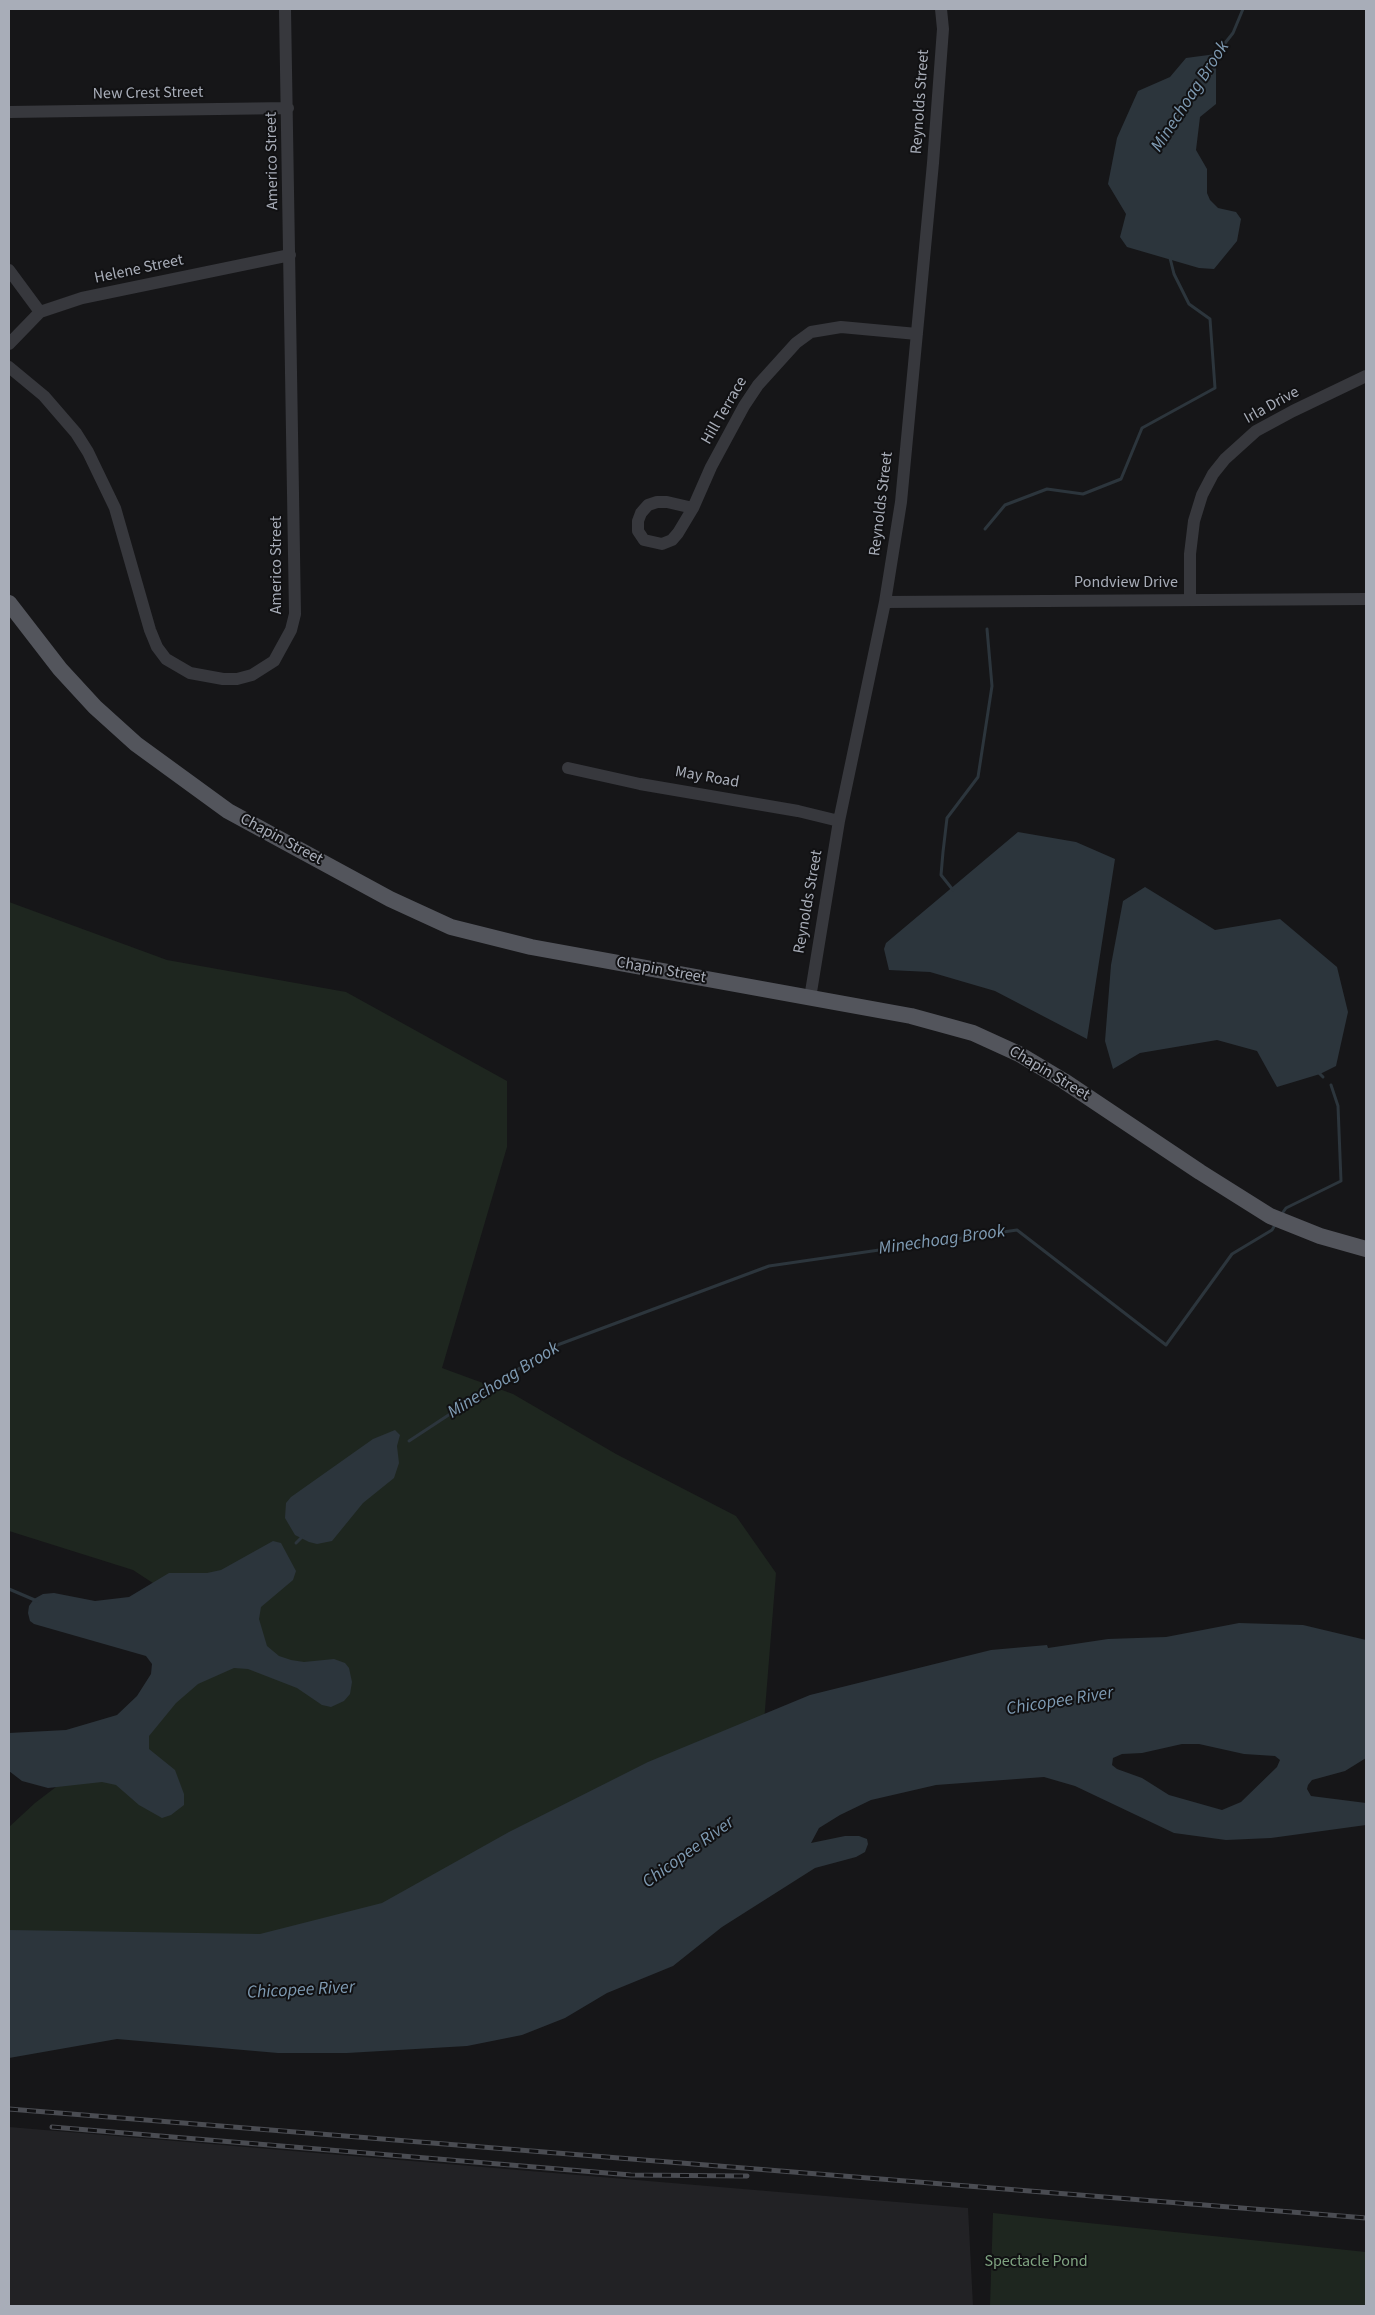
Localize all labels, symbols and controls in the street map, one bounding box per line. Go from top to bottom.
water label: Minechoag Brook [1147,38,1235,156]
street label: Reynolds Street [908,49,934,155]
street label: New Crest Street [93,83,203,105]
street label: Americo Street [263,112,283,210]
street label: Helene Street [93,251,185,289]
street label: Hill Terrace [698,374,752,448]
street label: Irla Drive [1241,383,1303,429]
street label: Reynolds Street [866,451,898,557]
street label: Americo Street [267,516,287,614]
street label: Pondview Drive [1074,573,1178,593]
street label: May Road [673,763,741,793]
street label: Chapin Street [236,810,326,870]
street label: Reynolds Street [790,849,828,955]
street label: Chapin Street [615,954,707,988]
street label: Chapin Street [1005,1042,1093,1106]
water label: Minechoag Brook [877,1221,1007,1261]
water label: Minechoag Brook [444,1338,564,1424]
water label: Chicopee River [1005,1683,1115,1721]
water label: Chicopee River [639,1813,739,1893]
water label: Chicopee River [247,1977,355,2005]
park label: Spectacle Pond [984,2252,1088,2272]

